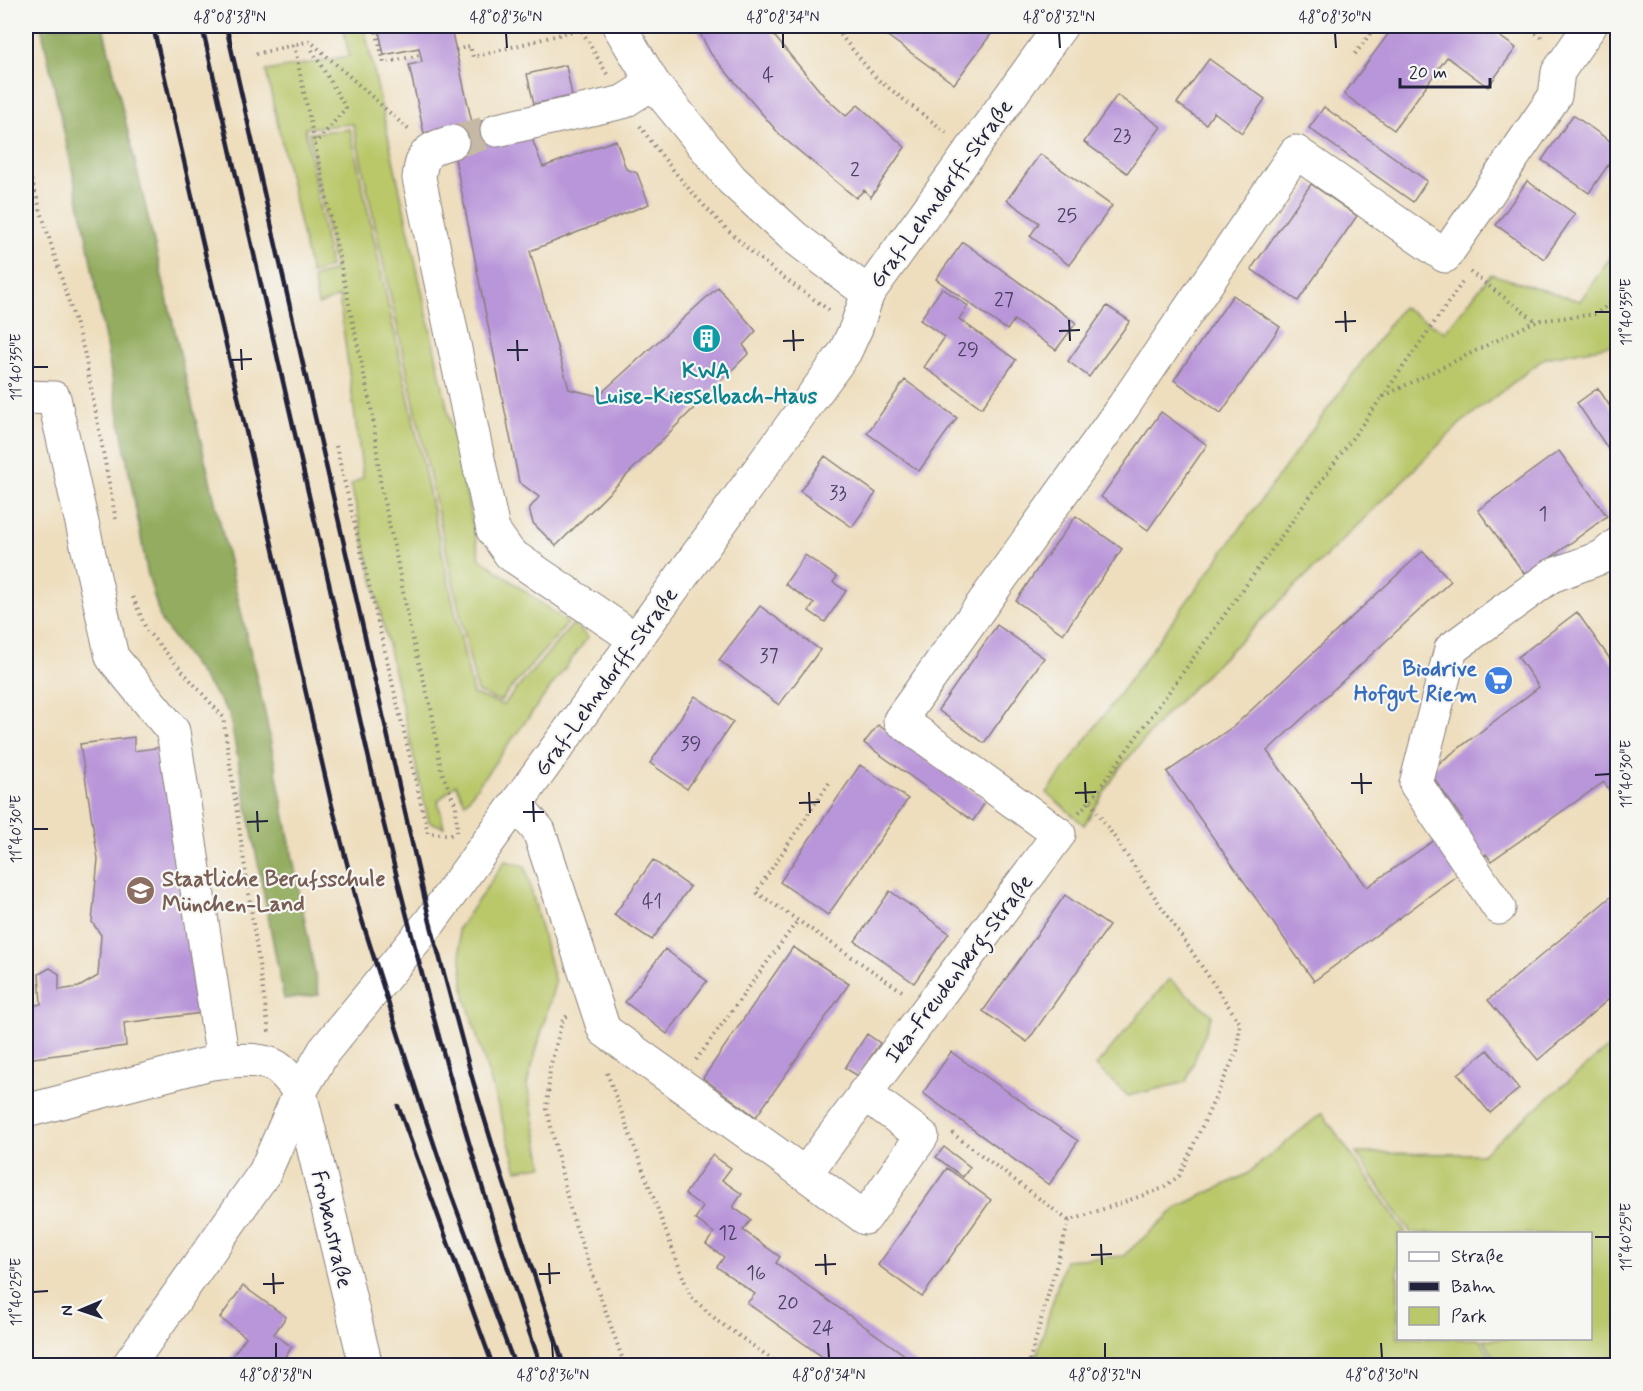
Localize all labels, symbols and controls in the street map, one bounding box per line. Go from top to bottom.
text: 48°08'38"N [194,8,266,28]
text: 48°08'36"N [470,8,542,28]
text: 48°08'34"N [746,8,820,28]
text: 48°08'32"N [1023,8,1095,28]
text: 48°08'30"N [1299,8,1371,28]
scale bar [1400,51,1490,89]
text: 20 m [1409,61,1447,85]
house number: 4 [762,63,774,90]
street label: Graf-Lehndorff-Straße [864,94,1020,294]
house number: 23 [1113,123,1131,150]
house number: 2 [850,157,860,184]
house number: 25 [1057,203,1077,230]
text: 11°40'35"E [1617,278,1637,346]
house number: 27 [994,287,1014,314]
building icon: KWA Luise-Kiesselbach-Haus [690,322,722,354]
text: 11°40'35"E [7,333,27,401]
house number: 29 [957,337,979,364]
place label: KWA Luise-Kiesselbach-Haus [595,358,817,411]
house number: 33 [829,480,847,507]
house number: 1 [1539,501,1547,528]
street label: Graf-Lehndorff-Straße [529,582,685,782]
house number: 37 [759,643,779,670]
place label: Biodrive Hofgut Riem [1354,656,1477,712]
supermarket icon: Biodrive Hofgut Riem [1482,665,1514,697]
house number: 39 [681,731,701,758]
text: 11°40'30"E [1617,740,1637,808]
text: 11°40'30"E [7,795,27,863]
place label: Staatliche Berufsschule München-Land [162,866,385,919]
street label: Ika-Freudenberg-Straße [879,869,1042,1071]
school or university icon: Staatliche Berufsschule München-Land [125,875,157,907]
house number: 41 [642,889,662,916]
street label: Frobenstraße [304,1168,358,1291]
text: 11°40'25"E [1617,1203,1637,1271]
house number: 12 [718,1220,738,1247]
legend [1397,1232,1592,1340]
text: Straße [1451,1245,1504,1269]
text: 11°40'25"E [7,1258,27,1326]
house number: 16 [746,1260,766,1287]
text: Bahn [1451,1275,1495,1299]
north arrow [51,1280,111,1340]
house number: 20 [777,1290,799,1317]
text: N [57,1305,78,1316]
text: Park [1451,1305,1487,1329]
house number: 24 [812,1315,834,1342]
text: 48°08'38"N [240,1366,312,1386]
text: 48°08'36"N [517,1366,589,1386]
text: 48°08'34"N [792,1366,866,1386]
text: 48°08'32"N [1069,1366,1141,1386]
text: 48°08'30"N [1346,1366,1418,1386]

